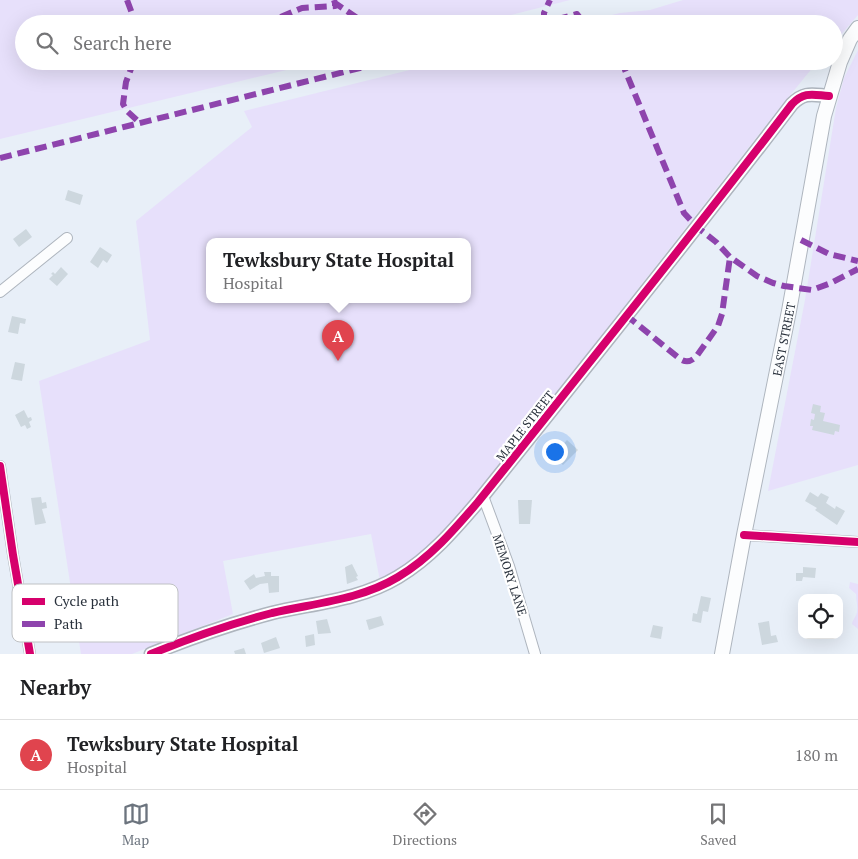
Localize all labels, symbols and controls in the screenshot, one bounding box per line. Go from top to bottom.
search box [15,15,843,70]
icon: search [33,29,61,57]
text: Search here [73,30,172,55]
popup [206,238,471,303]
text: Tewksbury State Hospital [223,247,454,272]
text: Hospital [223,272,283,294]
street label: EAST STREET [769,300,798,377]
pin: A [322,320,354,361]
street label: MAPLE STREET [493,387,557,464]
your location [542,439,568,465]
street label: MEMORY LANE [490,532,530,618]
legend [12,584,178,642]
text: Cycle path [54,591,119,610]
map controls [798,594,843,639]
button: locate [798,594,843,639]
text: Path [54,614,83,633]
text: Nearby [20,673,91,701]
text: Tewksbury State Hospital [67,731,298,756]
text: A [30,744,42,766]
text: 180 m [795,744,838,766]
text: Hospital [67,756,127,778]
tab: Map [122,800,150,849]
tab: Directions [393,800,457,849]
tab: Saved [700,800,736,849]

